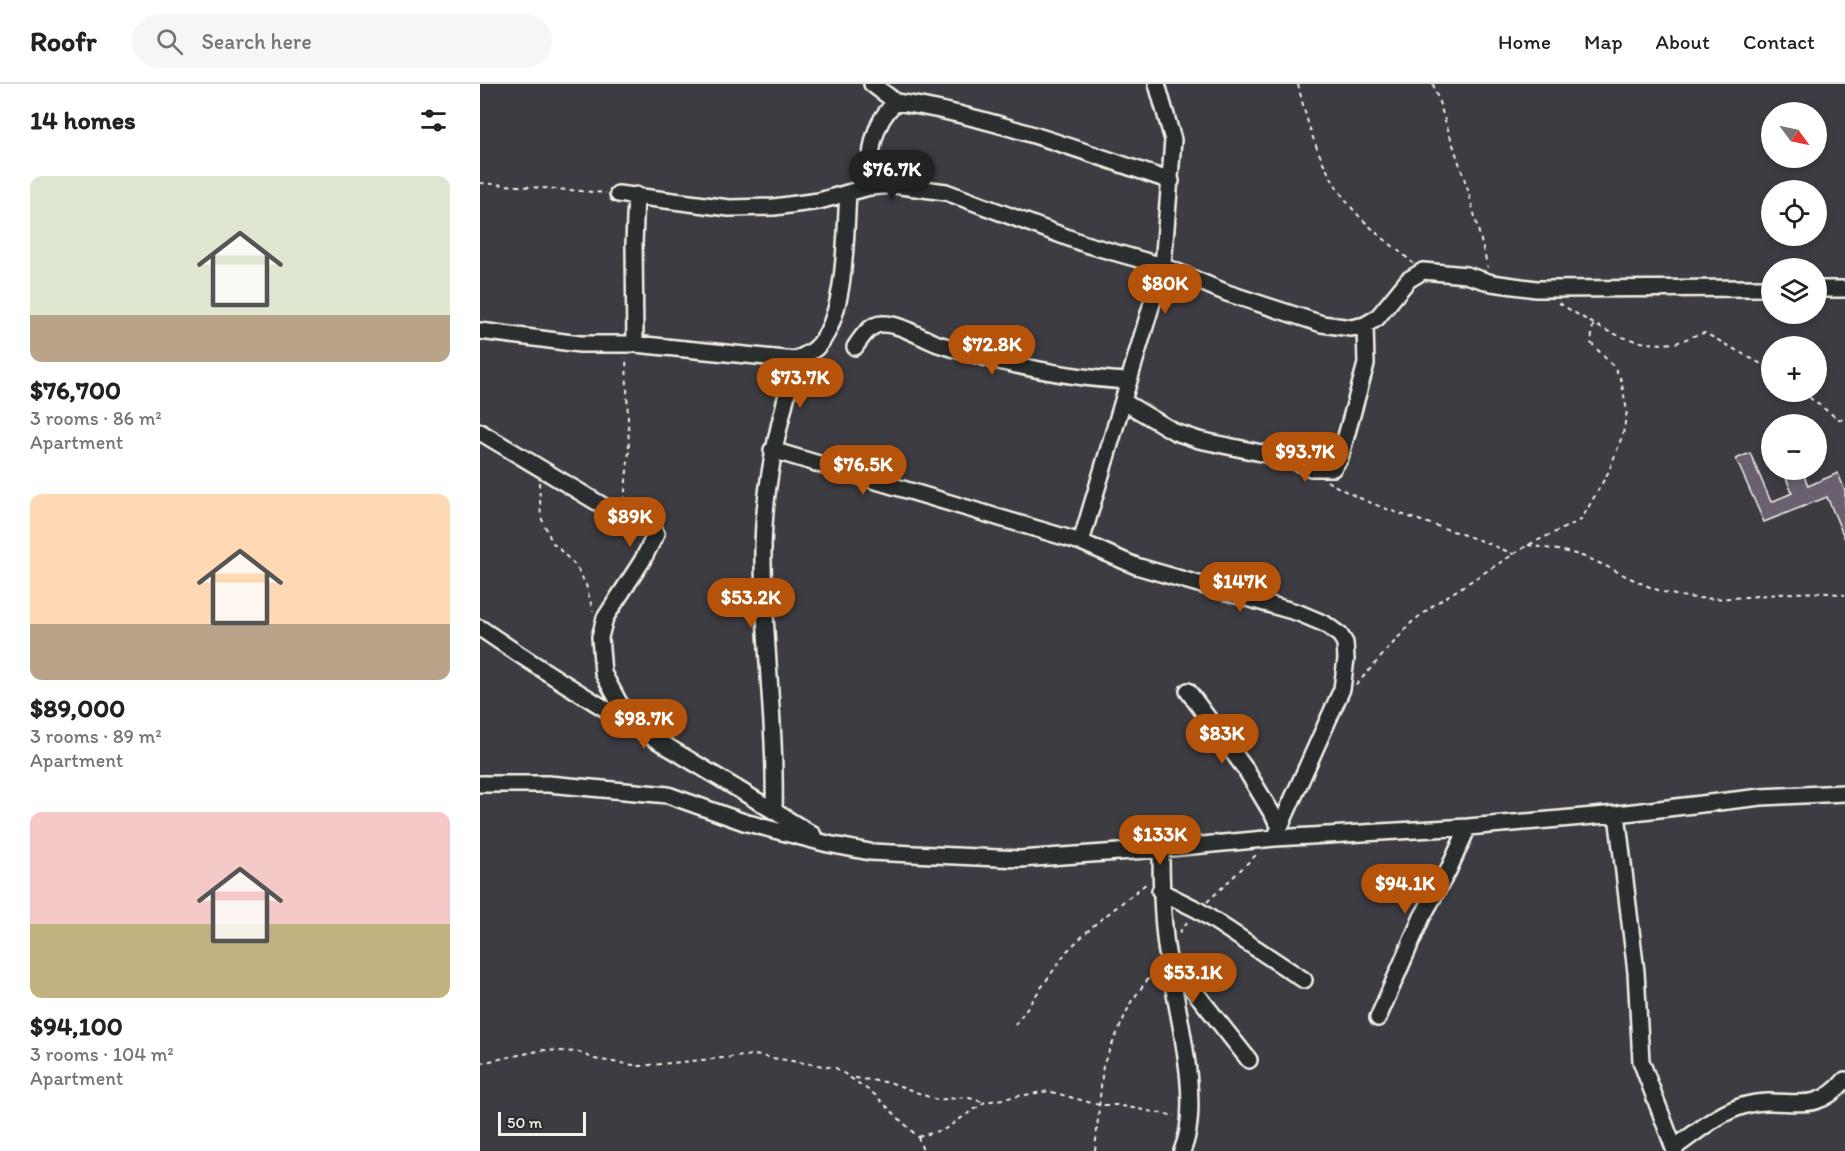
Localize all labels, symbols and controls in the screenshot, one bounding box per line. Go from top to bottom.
search box [132,14,552,68]
text: Roofr [30,24,96,58]
icon: search [153,25,186,58]
text: Search here [201,28,312,55]
text: Home [1498,29,1551,54]
text: Map [1584,29,1623,54]
text: About [1656,29,1710,54]
text: Contact [1743,29,1815,54]
north arrow [1761,102,1827,168]
map controls [1761,102,1827,480]
text: 14 homes [30,104,136,136]
icon: filters [417,104,450,137]
pin: $76.7K [843,150,941,201]
text: $76.7K [863,157,921,181]
button: locate [1761,180,1827,246]
icon: home [186,215,294,323]
button: layers [1761,258,1827,324]
pin: $80K [1129,264,1201,315]
text: $80K [1142,271,1188,295]
pin: $72.8K [943,325,1041,376]
text: $72.8K [962,332,1022,356]
button: + [1761,336,1827,402]
pin: $73.7K [751,358,849,409]
text: $73.7K [771,365,829,389]
text: $76,700 [30,374,121,406]
text: 3 rooms · 86 m² [30,406,162,430]
button: − [1761,414,1827,480]
text: Apartment [30,430,123,454]
pin: $93.7K [1256,432,1354,483]
text: $93.7K [1275,439,1335,463]
pin: $76.5K [814,445,912,496]
text: $76.5K [834,452,892,476]
pin: $89K [594,497,666,548]
text: $89K [608,504,652,528]
icon: home [186,533,294,641]
pin: $147K [1198,562,1282,613]
text: $147K [1213,569,1267,593]
pin: $53.2K [702,578,800,629]
text: $53.2K [721,585,781,609]
text: $89,000 [30,692,125,724]
pin: $98.7K [595,699,693,750]
text: $98.7K [614,706,674,730]
pin: $83K [1186,714,1258,765]
text: $83K [1200,721,1244,745]
text: 3 rooms · 89 m² [30,724,162,748]
text: Apartment [30,748,123,772]
pin: $133K [1118,815,1202,866]
text: $133K [1133,822,1187,846]
icon: home [186,851,294,959]
pin: $94.1K [1356,864,1454,915]
text: $94.1K [1375,871,1435,895]
pin: $53.1K [1144,953,1242,1004]
text: $53.1K [1164,960,1222,984]
text: $94,100 [30,1010,123,1042]
text: 3 rooms · 104 m² [30,1042,174,1066]
text: Apartment [30,1066,123,1090]
scale bar [498,1109,586,1136]
text: 50 m [507,1113,542,1132]

